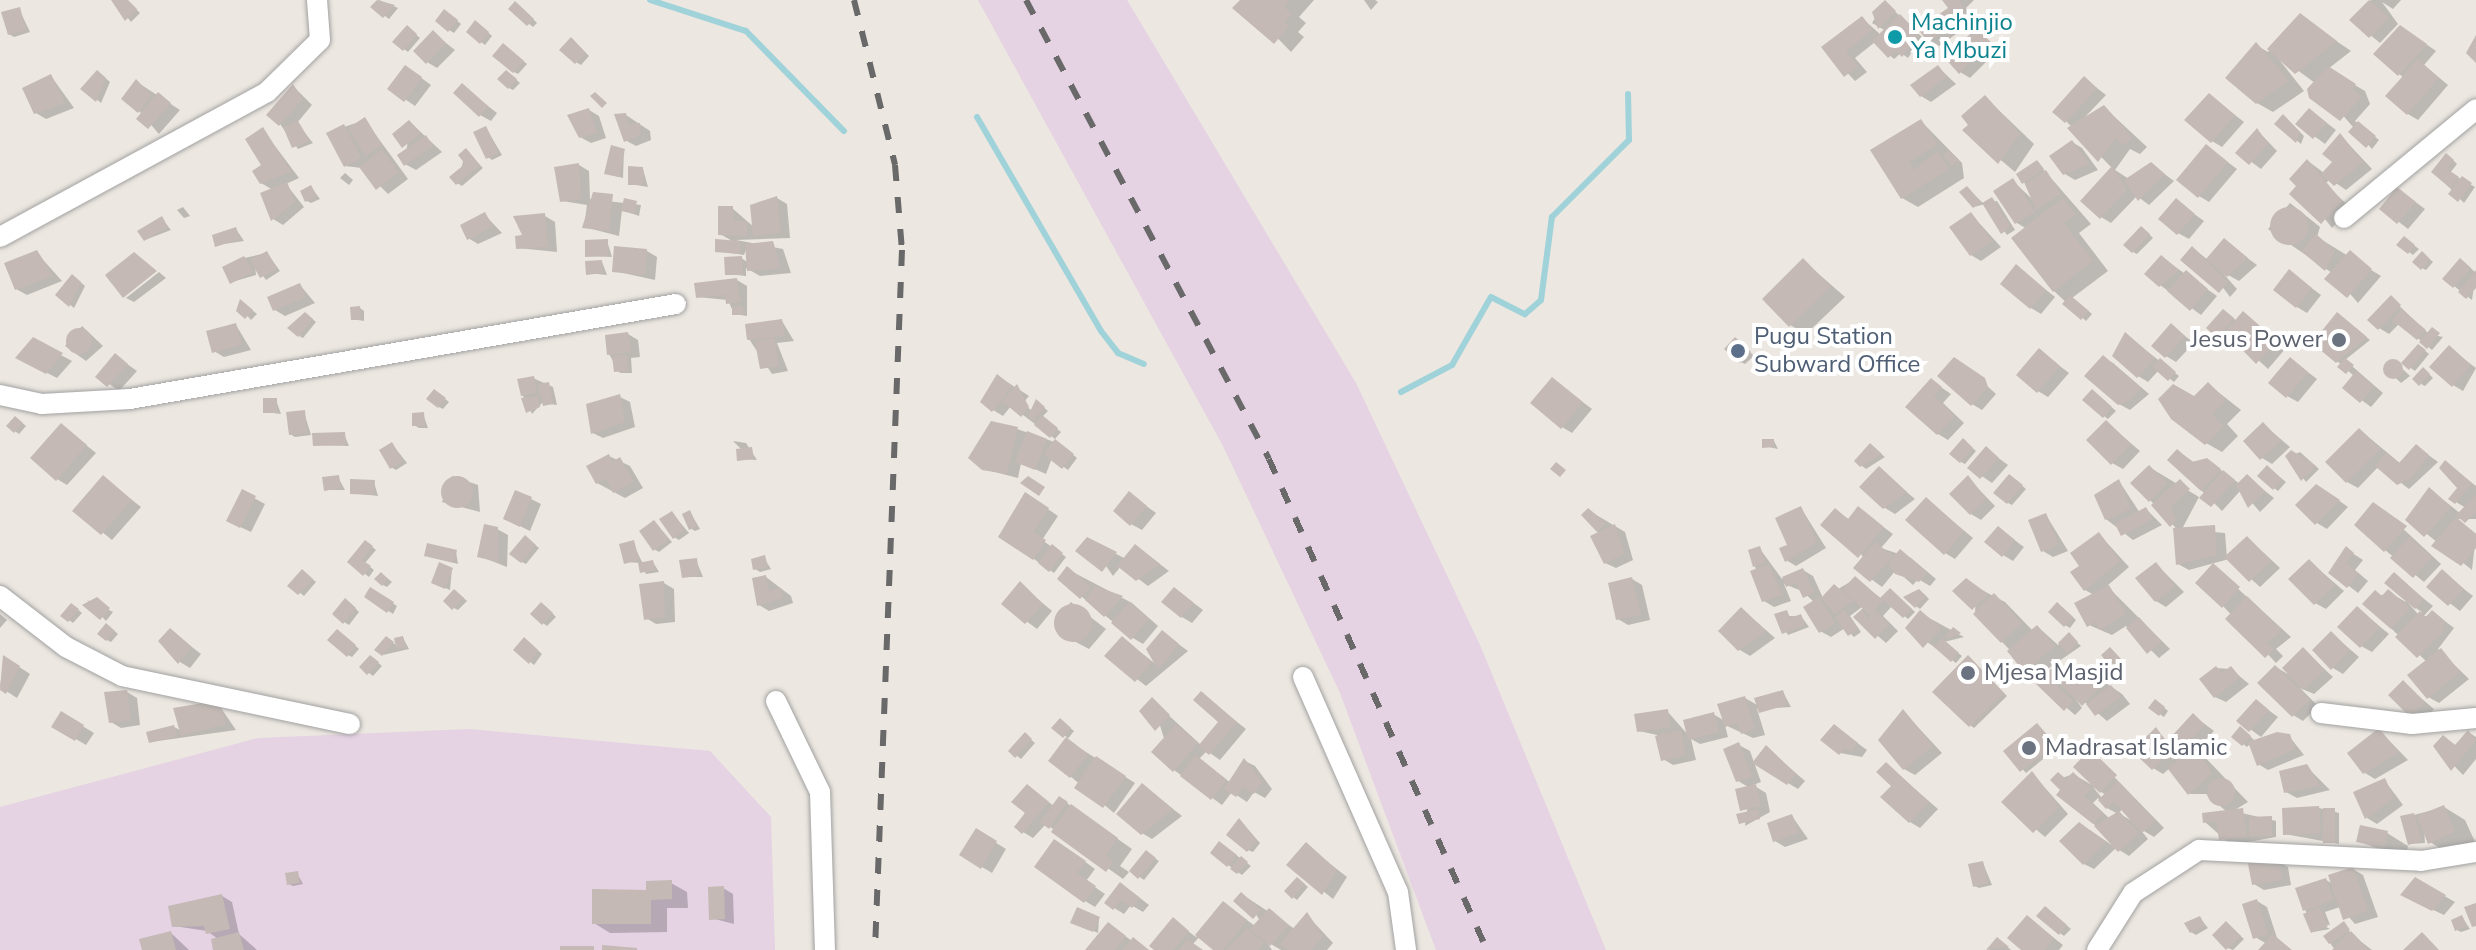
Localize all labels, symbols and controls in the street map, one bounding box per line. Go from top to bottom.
place label: Machinjio Ya Mbuzi [1911,9,2013,65]
marker: Machinjio Ya Mbuzi [1886,28,1904,46]
place label: Pugu Station Subward Office [1754,323,1920,379]
place label: Jesus Power [2191,326,2323,354]
marker: Jesus Power [2330,331,2348,349]
marker: Pugu Station Subward Office [1729,342,1747,360]
place label: Mjesa Masjid [1984,659,2123,687]
marker: Mjesa Masjid [1959,664,1977,682]
place label: Madrasat Islamic [2045,734,2227,762]
marker: Madrasat Islamic [2020,739,2038,757]

